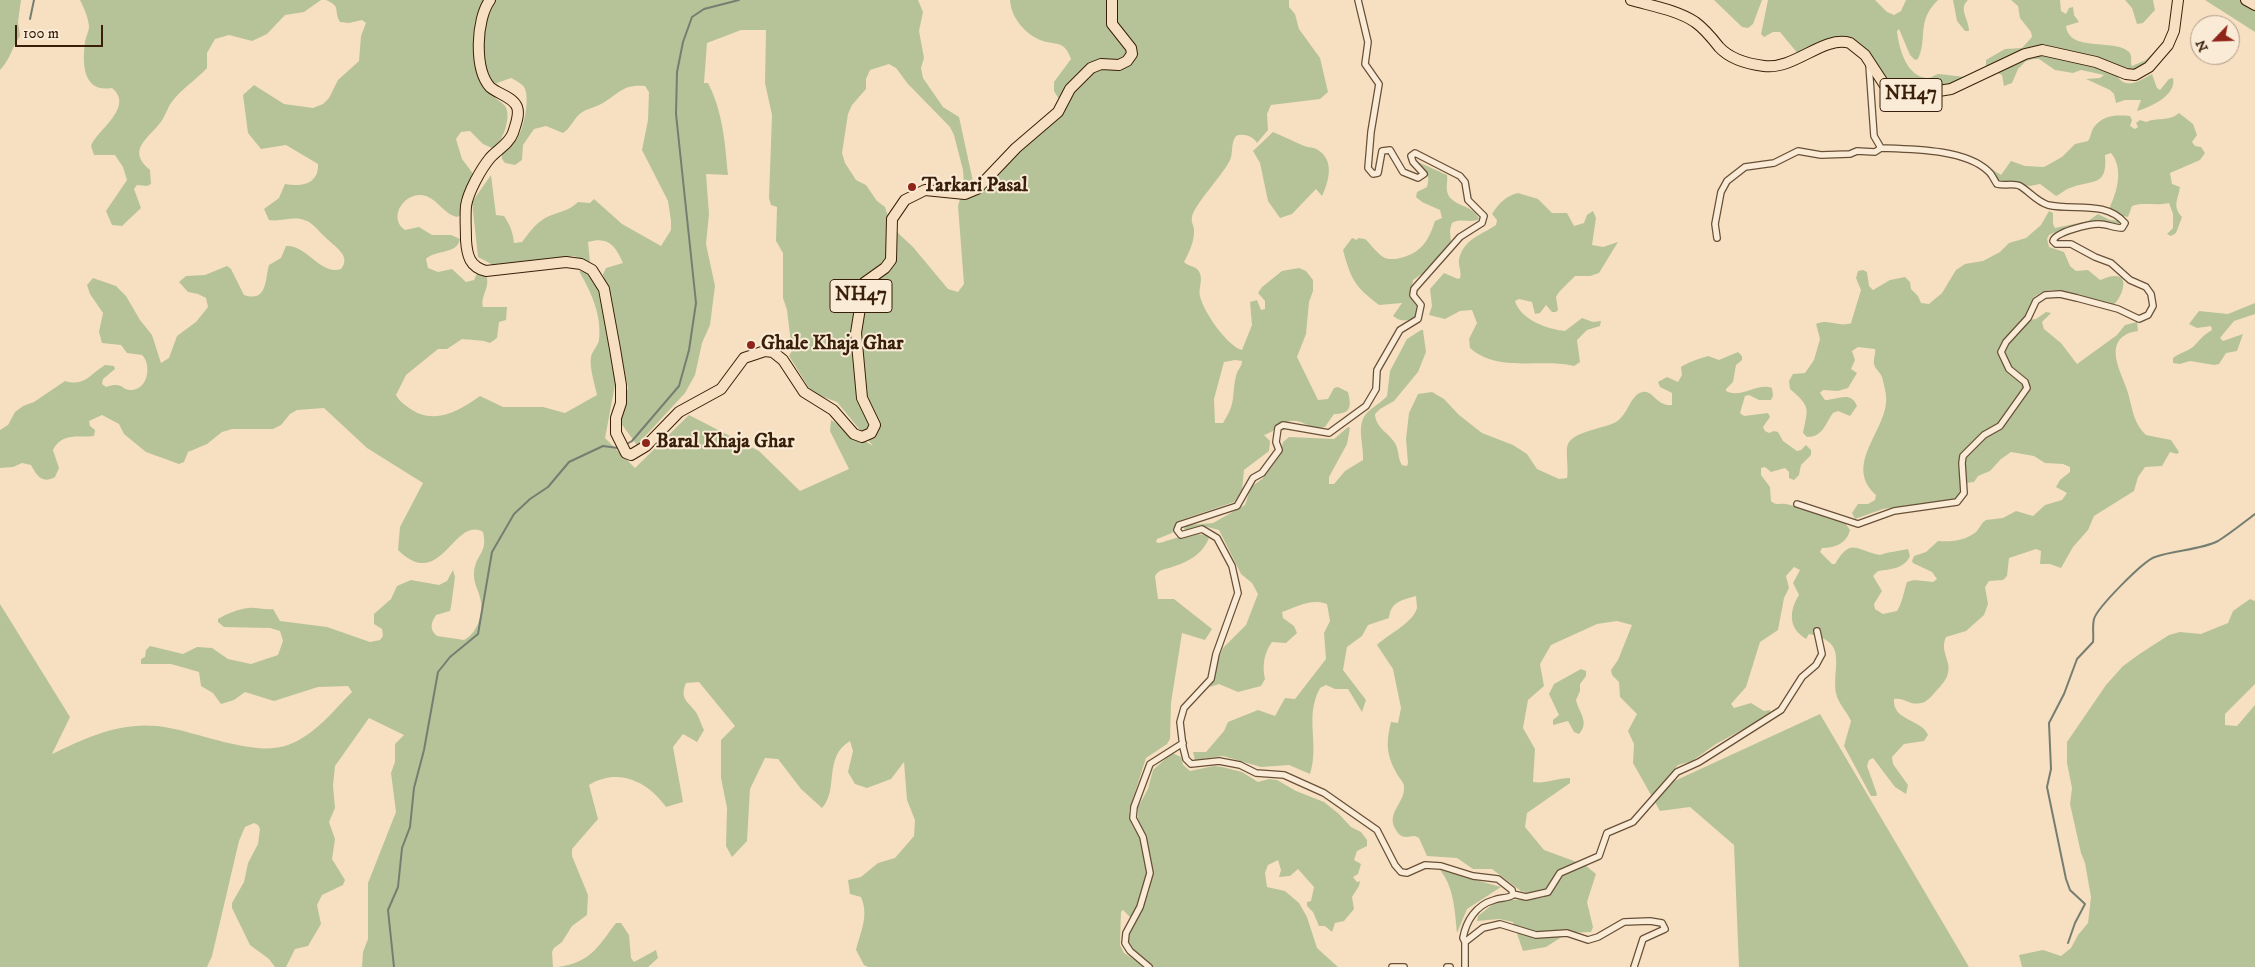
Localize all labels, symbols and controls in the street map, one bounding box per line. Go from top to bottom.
scale bar [18,15,105,47]
north arrow [2190,15,2240,65]
text: 100 m [23,24,59,43]
text: N [2192,37,2213,55]
road number: NH47 [1880,78,1942,112]
place label: Tarkari Pasal [922,175,1028,199]
marker: Tarkari Pasal [906,181,918,193]
road number: NH47 [830,280,892,312]
place label: Ghale Khaja Ghar [761,333,904,357]
marker: Ghale Khaja Ghar [745,339,757,351]
place label: Baral Khaja Ghar [656,431,794,455]
marker: Baral Khaja Ghar [640,437,652,449]

